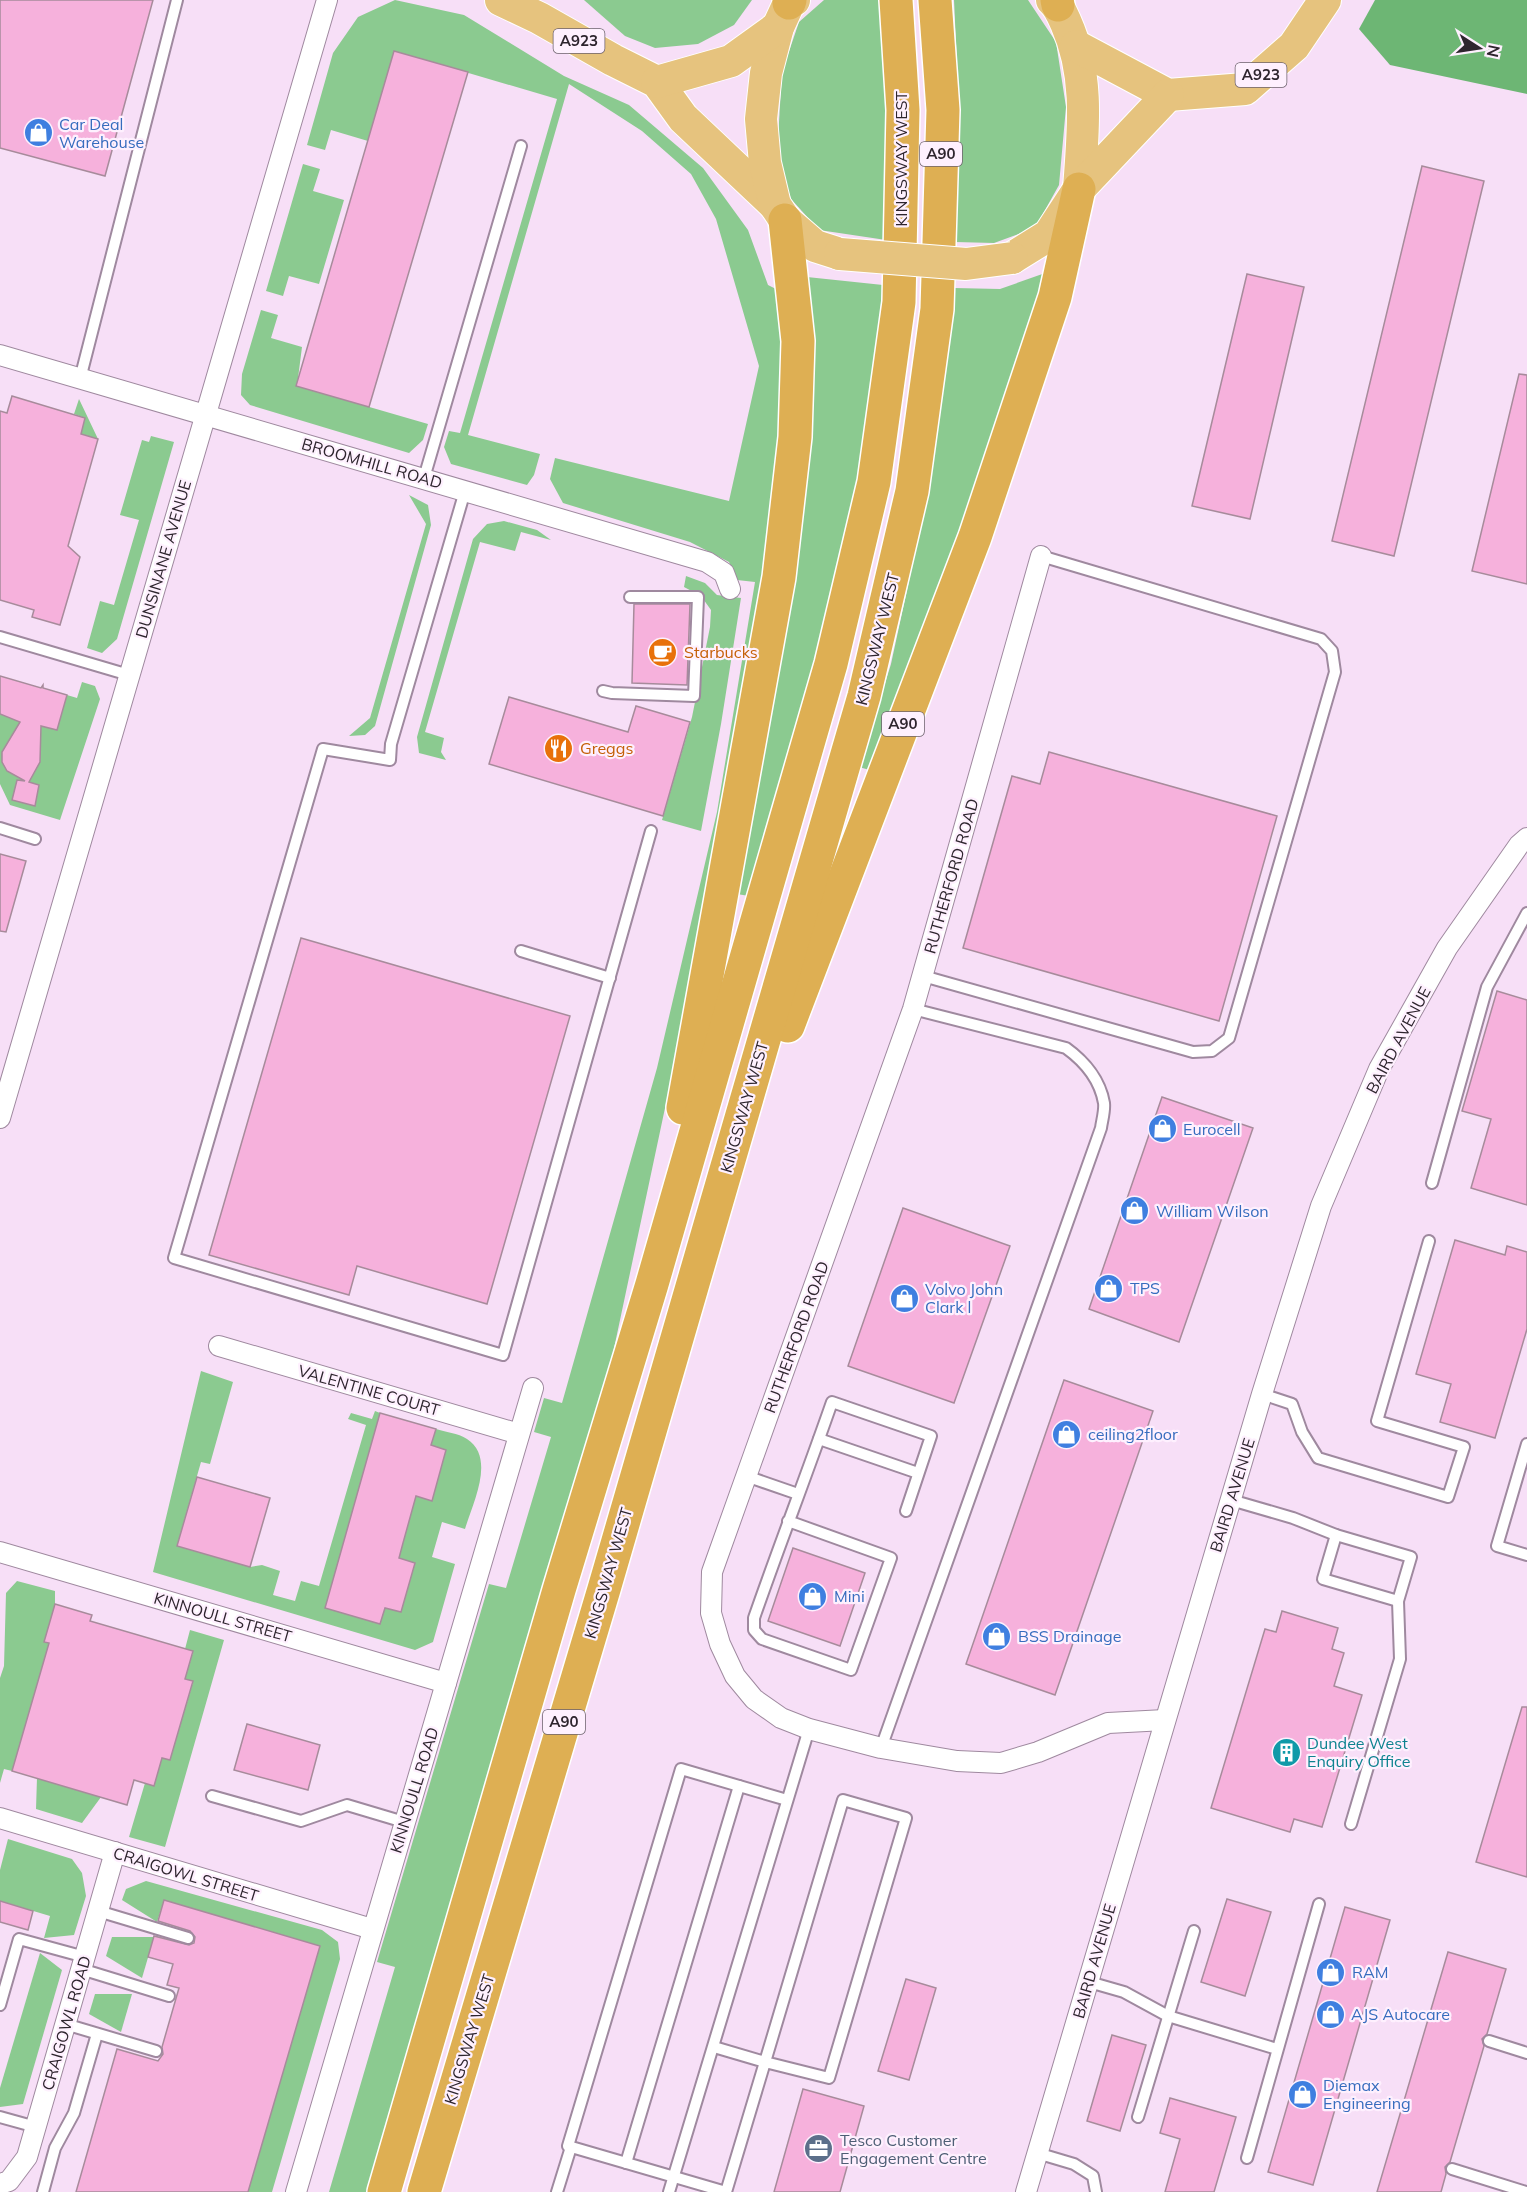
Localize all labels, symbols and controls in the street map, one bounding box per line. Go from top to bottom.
north arrow [1449,18,1509,78]
road number: A923 [554,29,604,53]
text: N [1483,43,1505,59]
road number: A923 [1236,63,1286,87]
street label: KINGSWAY WEST [891,91,911,227]
place label: Car Deal Warehouse [59,114,144,152]
shop icon: Car Deal Warehouse [22,117,54,149]
road number: A90 [920,142,962,166]
street label: BROOMHILL ROAD [299,433,445,493]
street label: DUNSINANE AVENUE [131,478,195,640]
street label: KINGSWAY WEST [851,570,903,707]
cafe icon: Starbucks [647,636,679,668]
place label: Starbucks [684,642,758,662]
road number: A90 [882,712,924,736]
restaurant icon: Greggs [543,732,575,764]
place label: Greggs [580,738,633,758]
street label: RUTHERFORD ROAD [919,796,983,956]
street label: BAIRD AVENUE [1361,983,1435,1097]
street label: KINGSWAY WEST [716,1039,772,1175]
shop icon: Eurocell [1146,1113,1178,1145]
place label: Eurocell [1183,1119,1241,1139]
shop icon: William Wilson [1119,1195,1151,1227]
place label: William Wilson [1156,1201,1269,1221]
street label: RUTHERFORD ROAD [759,1258,833,1416]
shop icon: TPS [1093,1272,1125,1304]
place label: TPS [1130,1278,1160,1298]
place label: Volvo John Clark l [925,1279,1003,1317]
shop icon: Volvo John Clark l [888,1282,920,1314]
street label: VALENTINE COURT [296,1360,443,1420]
shop icon: ceiling2floor [1051,1418,1083,1450]
place label: ceiling2floor [1088,1424,1178,1444]
street label: BAIRD AVENUE [1205,1435,1259,1555]
street label: KINGSWAY WEST [580,1505,636,1641]
shop icon: Mini [797,1580,829,1612]
place label: Mini [834,1586,865,1606]
street label: KINNOULL STREET [152,1588,295,1646]
shop icon: BSS Drainage [981,1620,1013,1652]
place label: BSS Drainage [1018,1626,1121,1646]
road number: A90 [543,1710,585,1734]
street label: KINNOULL ROAD [385,1725,443,1855]
place label: Dundee West Enquiry Office [1307,1733,1411,1771]
building icon: Dundee West Enquiry Office [1270,1736,1302,1768]
street label: CRAIGOWL STREET [111,1842,261,1906]
street label: BAIRD AVENUE [1068,1901,1120,2021]
street label: CRAIGOWL ROAD [37,1953,95,2093]
shop icon: RAM [1315,1956,1347,1988]
place label: RAM [1352,1962,1388,1982]
street label: KINGSWAY WEST [440,1971,498,2107]
shop icon: AJS Autocare [1314,1998,1346,2030]
place label: AJS Autocare [1351,2004,1450,2024]
place label: Diemax Engineering [1323,2075,1411,2113]
shop icon: Diemax Engineering [1286,2078,1318,2110]
place label: Tesco Customer Engagement Centre [840,2130,987,2168]
office icon: Tesco Customer Engagement Centre [803,2133,835,2165]

